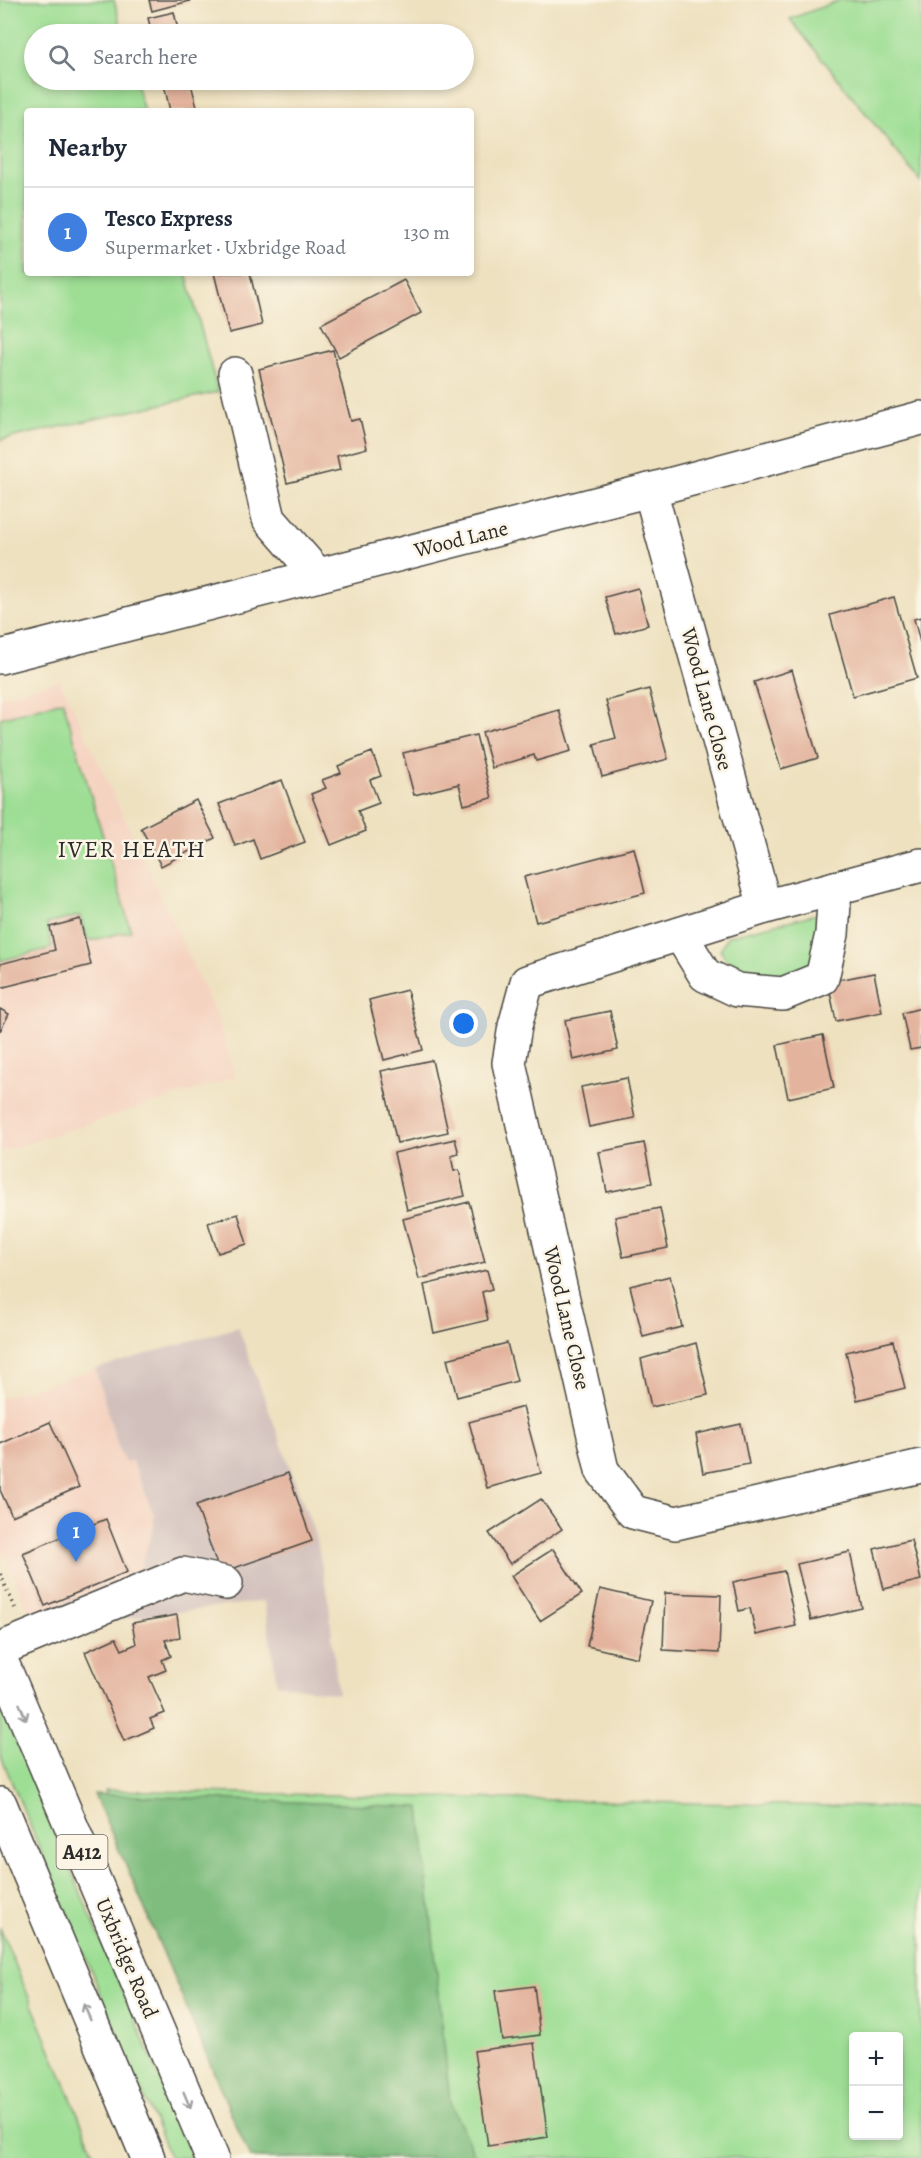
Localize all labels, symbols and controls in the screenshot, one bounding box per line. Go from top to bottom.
search box [24,24,474,90]
icon: search [45,41,78,74]
text: Search here [93,42,198,72]
text: Nearby [48,130,127,165]
text: Tesco Express [105,204,233,234]
text: 1 [64,219,71,246]
text: 130 m [404,219,450,246]
text: Supermarket · Uxbridge Road [105,234,346,261]
street label: Wood Lane [410,514,511,564]
street label: Wood Lane Close [674,624,739,773]
district label: IVER HEATH [58,833,206,865]
your location [449,1009,478,1038]
street label: Wood Lane Close [537,1243,597,1392]
pin: 1 [56,1512,96,1562]
one-way arrow [18,1702,29,1721]
road number: A412 [56,1835,107,1869]
street label: Uxbridge Road [89,1894,165,2023]
one-way arrow [81,2003,92,2021]
map controls [849,2032,903,2140]
button: + [849,2032,903,2086]
button: − [849,2086,903,2140]
one-way arrow [182,2090,193,2109]

